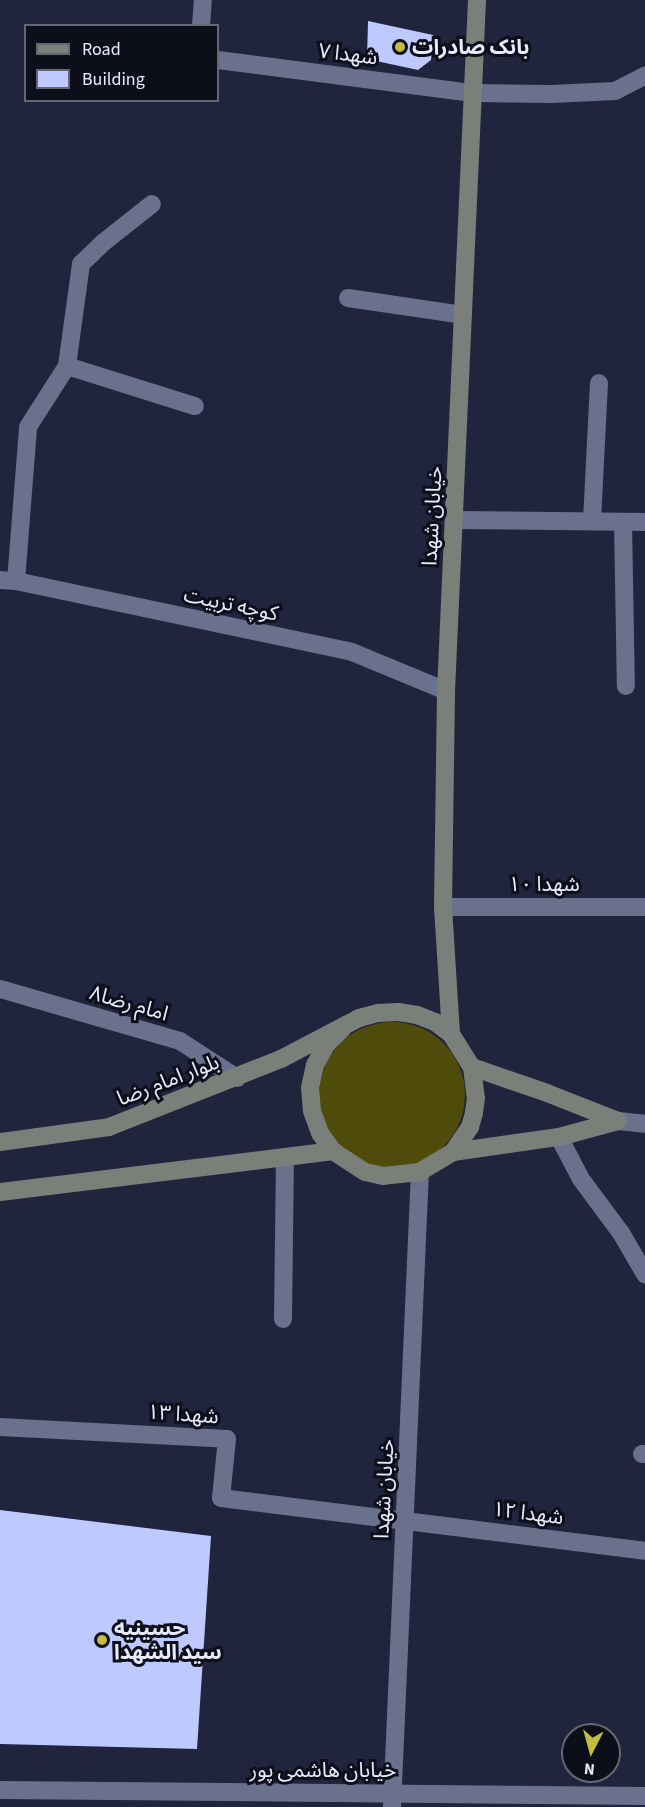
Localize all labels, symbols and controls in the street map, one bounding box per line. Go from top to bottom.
legend [24,24,219,102]
place label: بانک صادرات [412,34,529,60]
text: Road [82,37,121,62]
street label: شهدا ۷ [317,38,379,70]
marker: بانک صادرات [393,40,407,54]
text: Building [82,67,145,92]
street label: خیابان شهدا [417,465,447,567]
street label: کوچه تربیت [182,582,280,626]
street label: شهدا ۱۰ [508,871,580,897]
street label: ۸امام رضا [87,980,171,1026]
street label: بلوار امام رضا [113,1049,223,1111]
street label: شهدا ۱۳ [146,1399,220,1429]
street label: خیابان شهدا [369,1438,399,1540]
street label: شهدا ۱۲ [491,1496,565,1530]
place label: حسینیه سید الشهدا [114,1615,222,1665]
marker: حسینیه سید الشهدا [95,1633,109,1647]
north arrow [561,1723,621,1783]
street label: خیابان هاشمی پور [250,1757,396,1783]
text: N [583,1757,596,1780]

